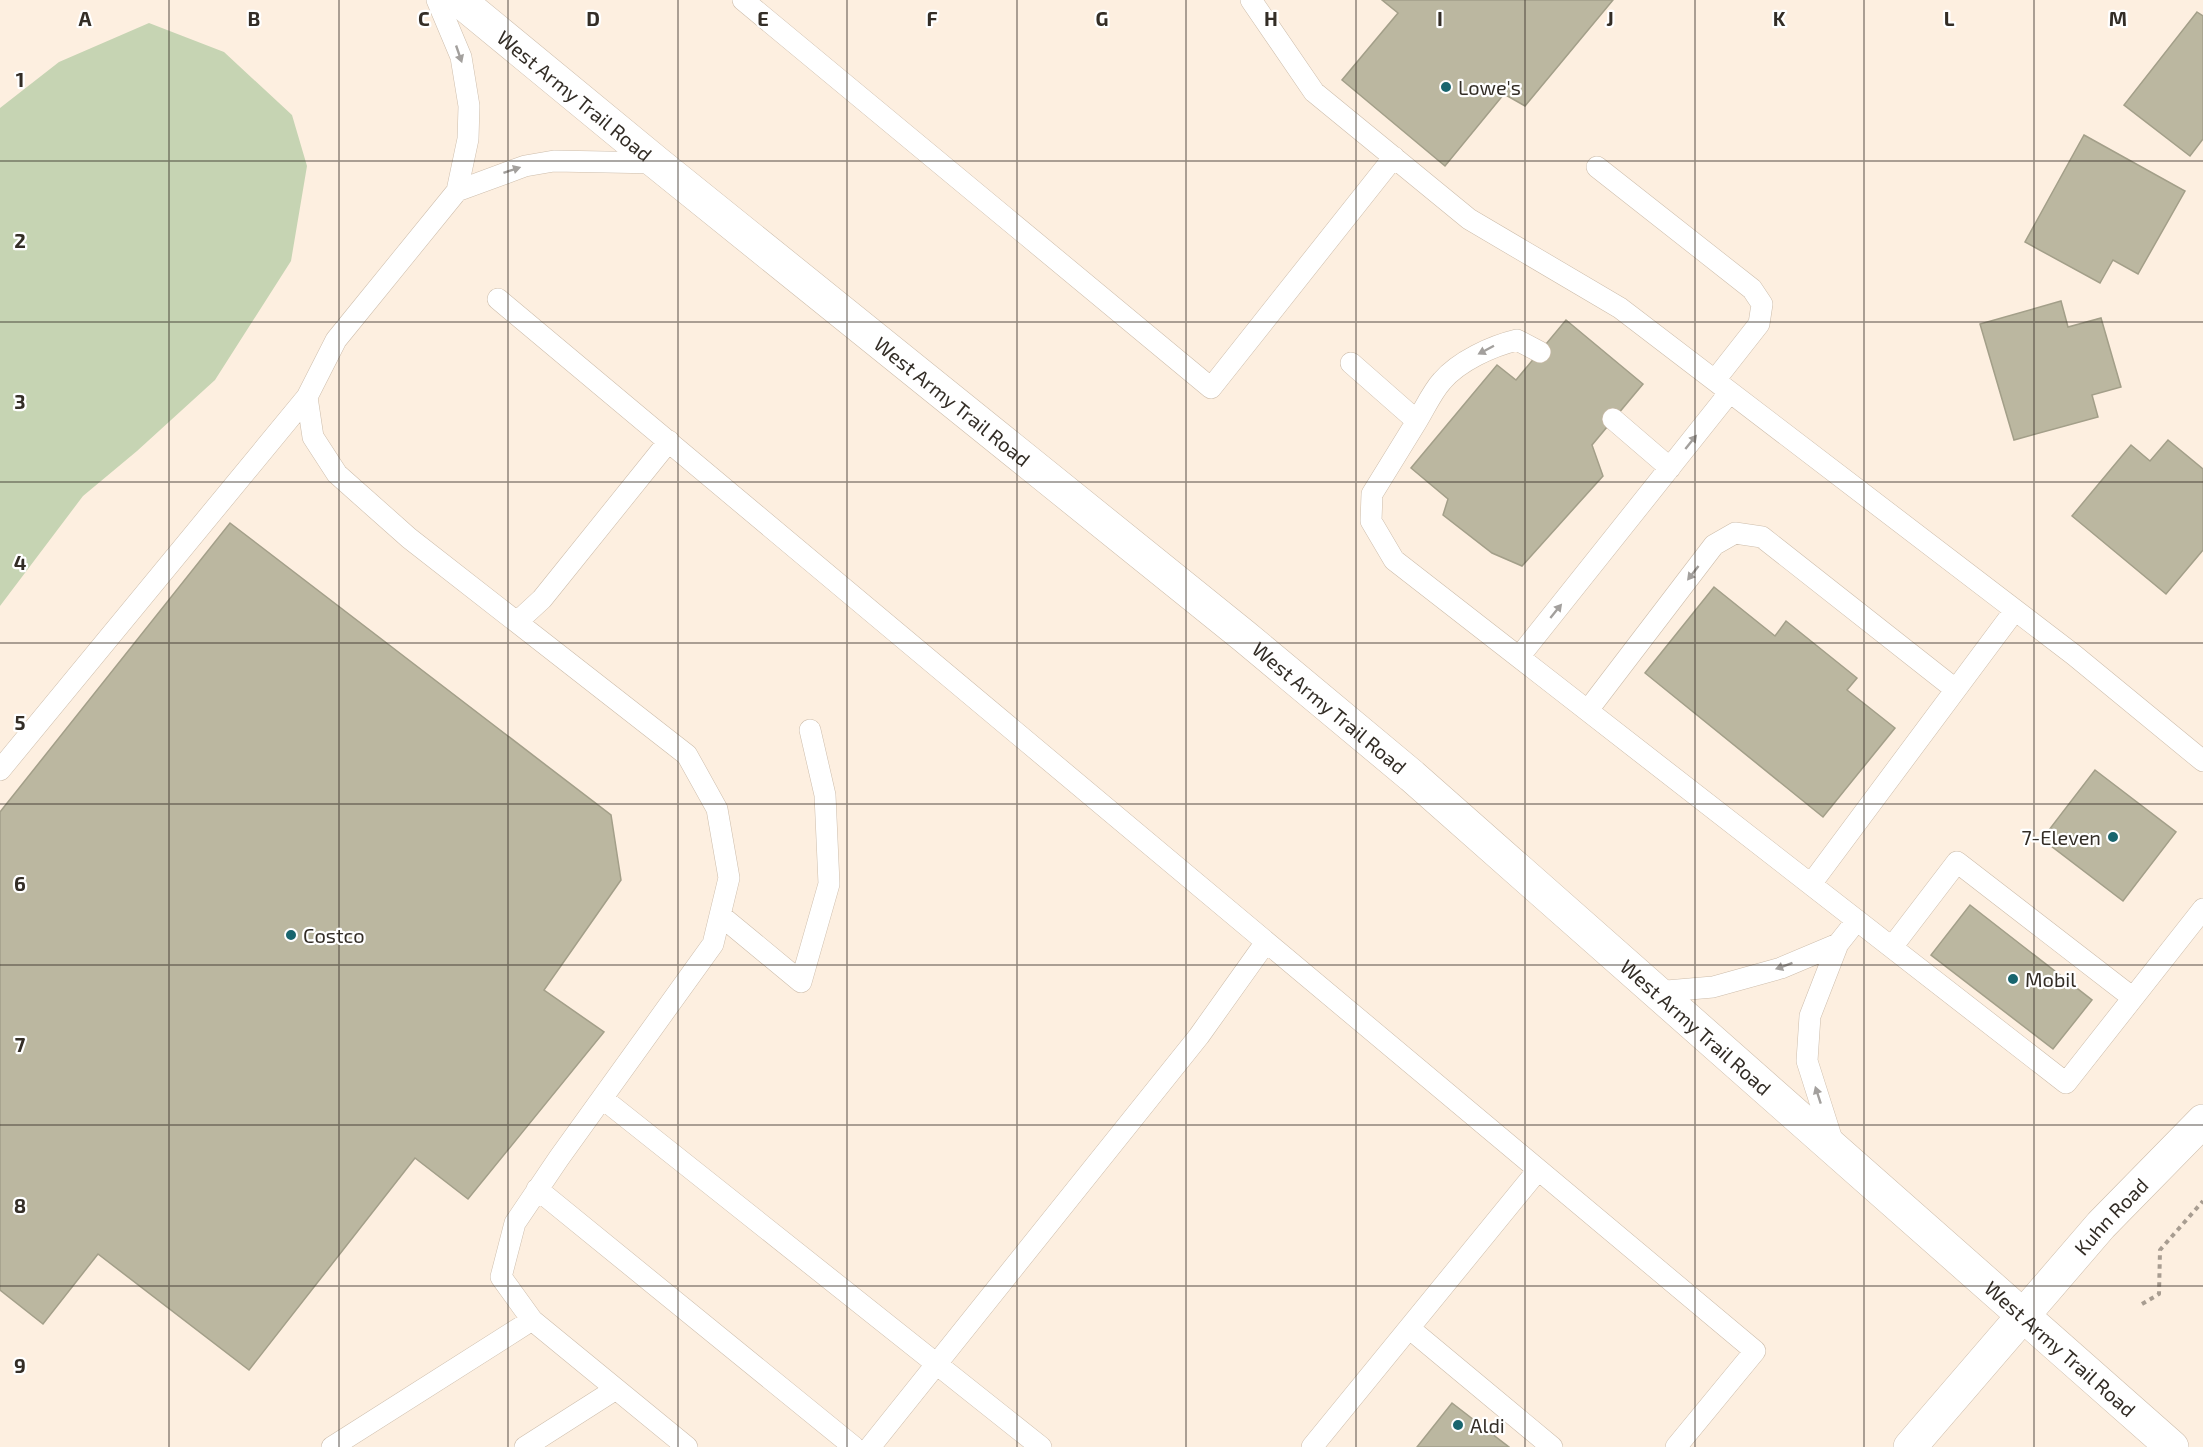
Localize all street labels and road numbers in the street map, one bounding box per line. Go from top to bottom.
street label: West Army Trail Road [493,25,657,166]
street label: West Army Trail Road [870,331,1035,471]
street label: West Army Trail Road [1248,636,1412,779]
street label: West Army Trail Road [1616,954,1776,1100]
street label: Kuhn Road [2069,1173,2153,1260]
street label: West Army Trail Road [1980,1276,2141,1421]

